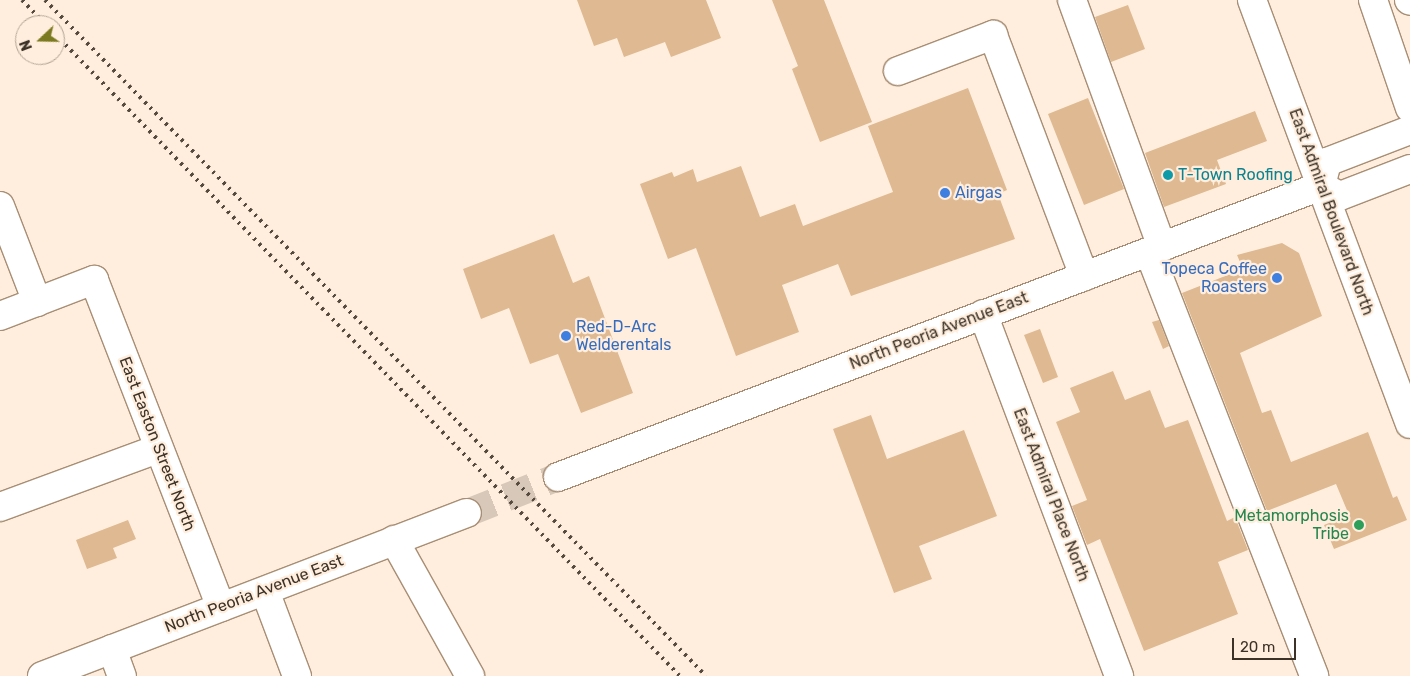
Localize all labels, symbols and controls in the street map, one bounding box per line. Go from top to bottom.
north arrow [15,15,65,65]
text: N [17,37,36,53]
street label: East Admiral Boulevard North [1285,106,1377,318]
place label: T-Town Roofing [1178,165,1293,185]
marker: T-Town Roofing [1162,169,1174,181]
place label: Airgas [955,183,1002,203]
marker: Airgas [939,187,951,199]
place label: Topeca Coffee Roasters [1161,259,1267,297]
marker: Topeca Coffee Roasters [1271,272,1283,284]
street label: North Peoria Avenue East [847,288,1031,374]
place label: Red-D-Arc Welderentals [576,317,671,355]
marker: Red-D-Arc Welderentals [560,330,572,342]
street label: East Easton Street North [115,354,199,534]
street label: East Admiral Place North [1009,405,1093,585]
place label: Metamorphosis Tribe [1234,506,1349,544]
marker: Metamorphosis Tribe [1353,519,1365,531]
street label: North Peoria Avenue East [162,551,346,637]
scale bar [1235,628,1299,660]
text: 20 m [1240,638,1275,656]

